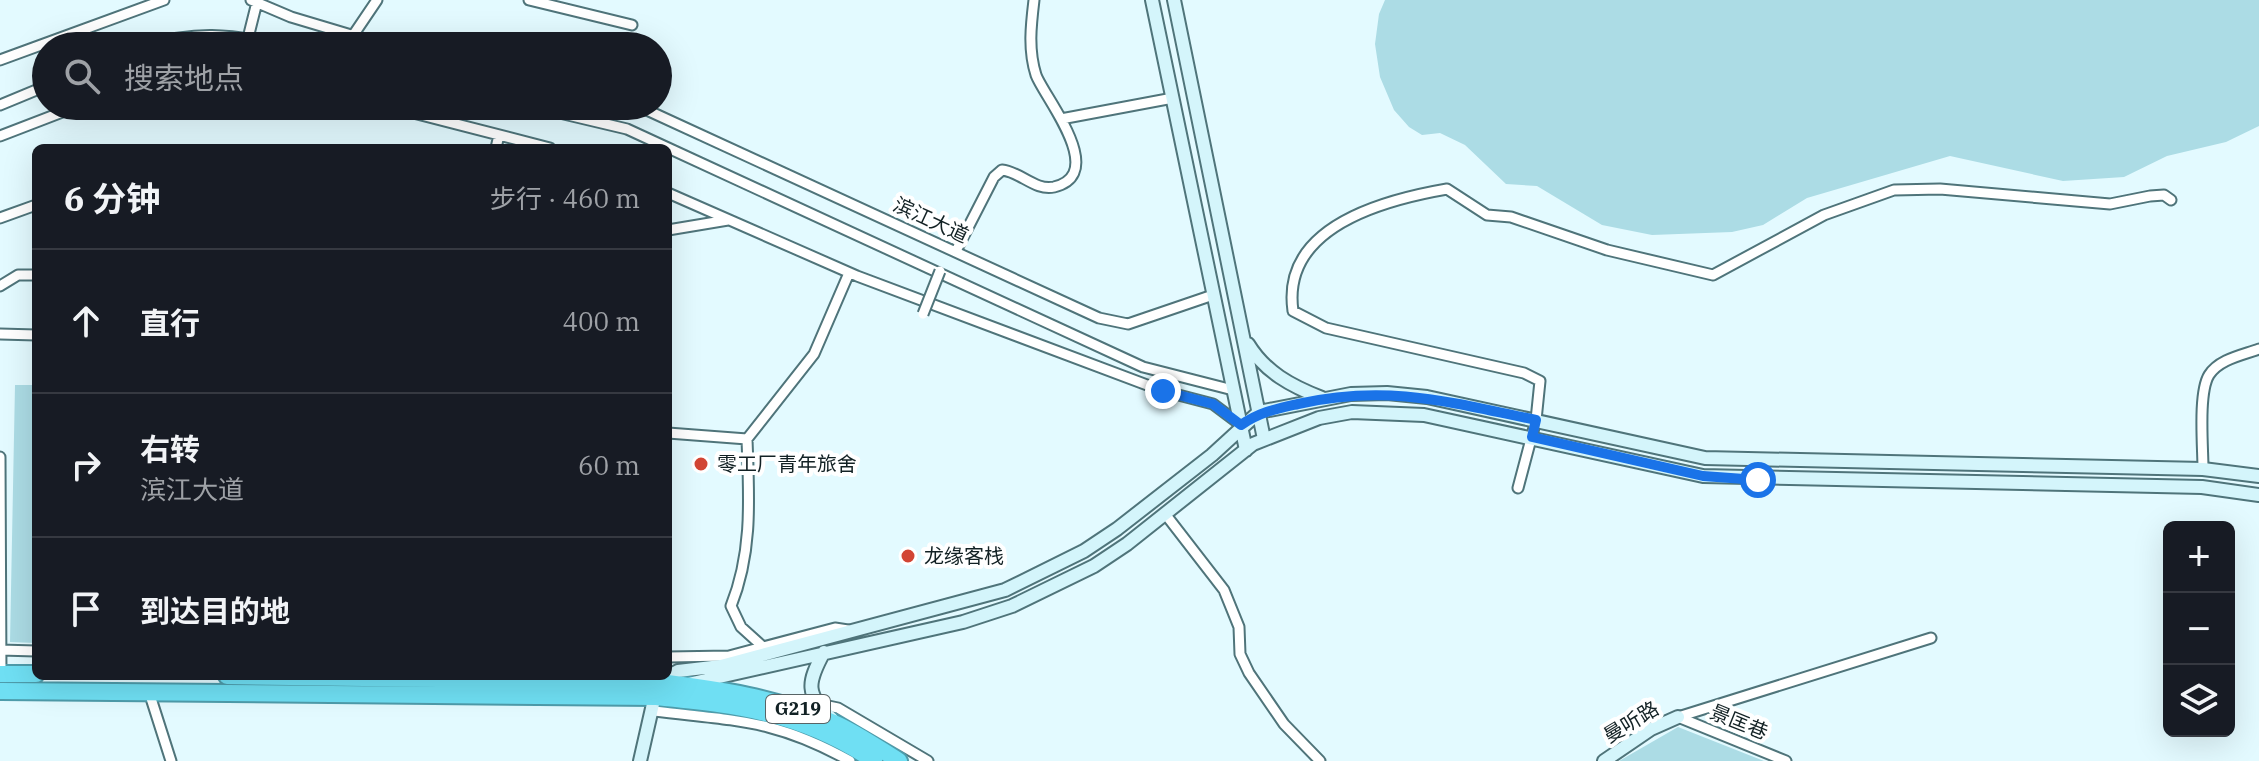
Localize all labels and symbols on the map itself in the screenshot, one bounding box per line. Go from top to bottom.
street label: 滨江大道 [889,190,973,249]
route end [1145,373,1181,409]
place label: 零工厂青年旅舍 [717,450,857,477]
marker: 零工厂青年旅舍 [692,455,710,473]
route start [1740,462,1776,498]
place label: 龙缘客栈 [924,542,1004,569]
marker: 龙缘客栈 [899,547,917,565]
road number: G219 [766,695,830,723]
street label: 曼听路 [1598,695,1663,749]
street label: 景匡巷 [1706,698,1772,745]

